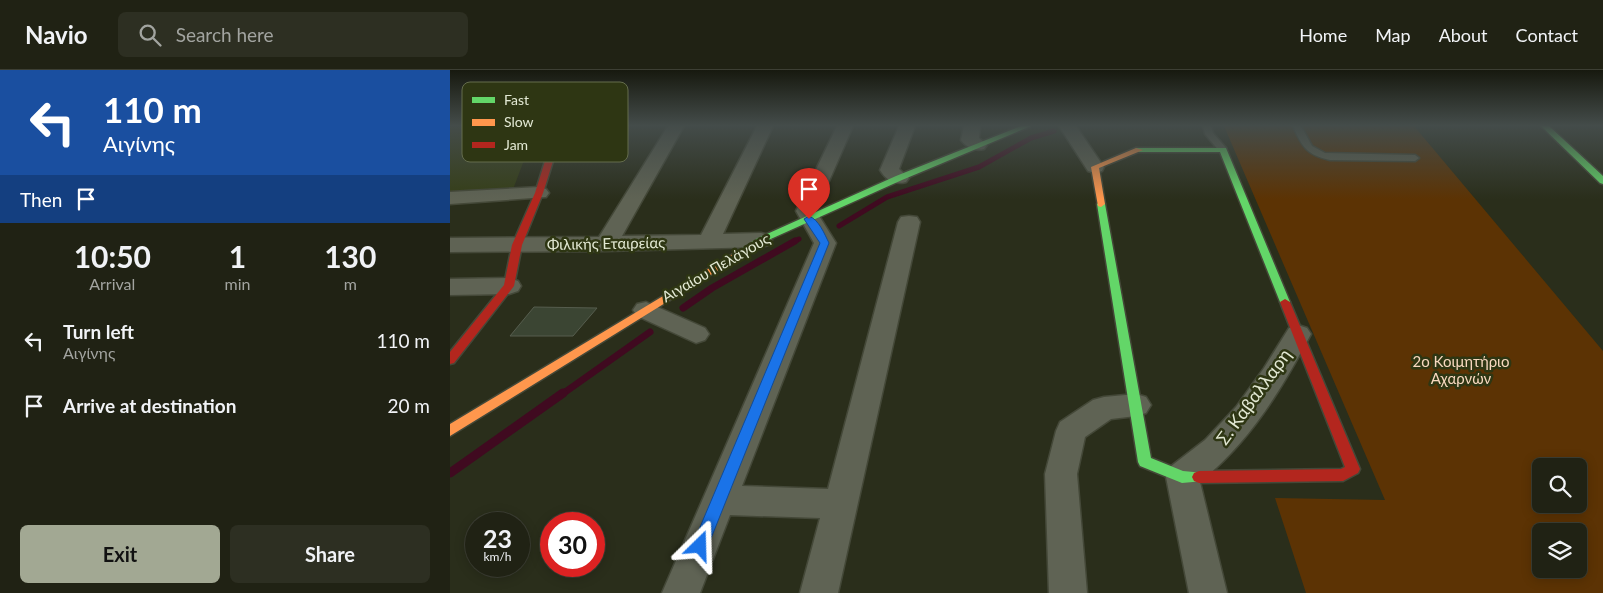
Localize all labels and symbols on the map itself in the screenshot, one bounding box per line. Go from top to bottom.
legend [462,82,628,162]
text: Fast [504,91,529,108]
text: Slow [504,113,534,130]
text: Jam [504,136,528,153]
pin [788,168,830,219]
street label: Αιγαίου Πελάγους [658,229,773,305]
street label: Φιλικής Εταιρείας [547,233,665,253]
street label: Σ. Καβαλλαρη [1211,344,1295,449]
park label: 2ο Κοιμητήριο Αχαρνών [1412,352,1510,387]
speed limit sign: 30 [540,512,605,577]
position arrow [673,519,725,571]

